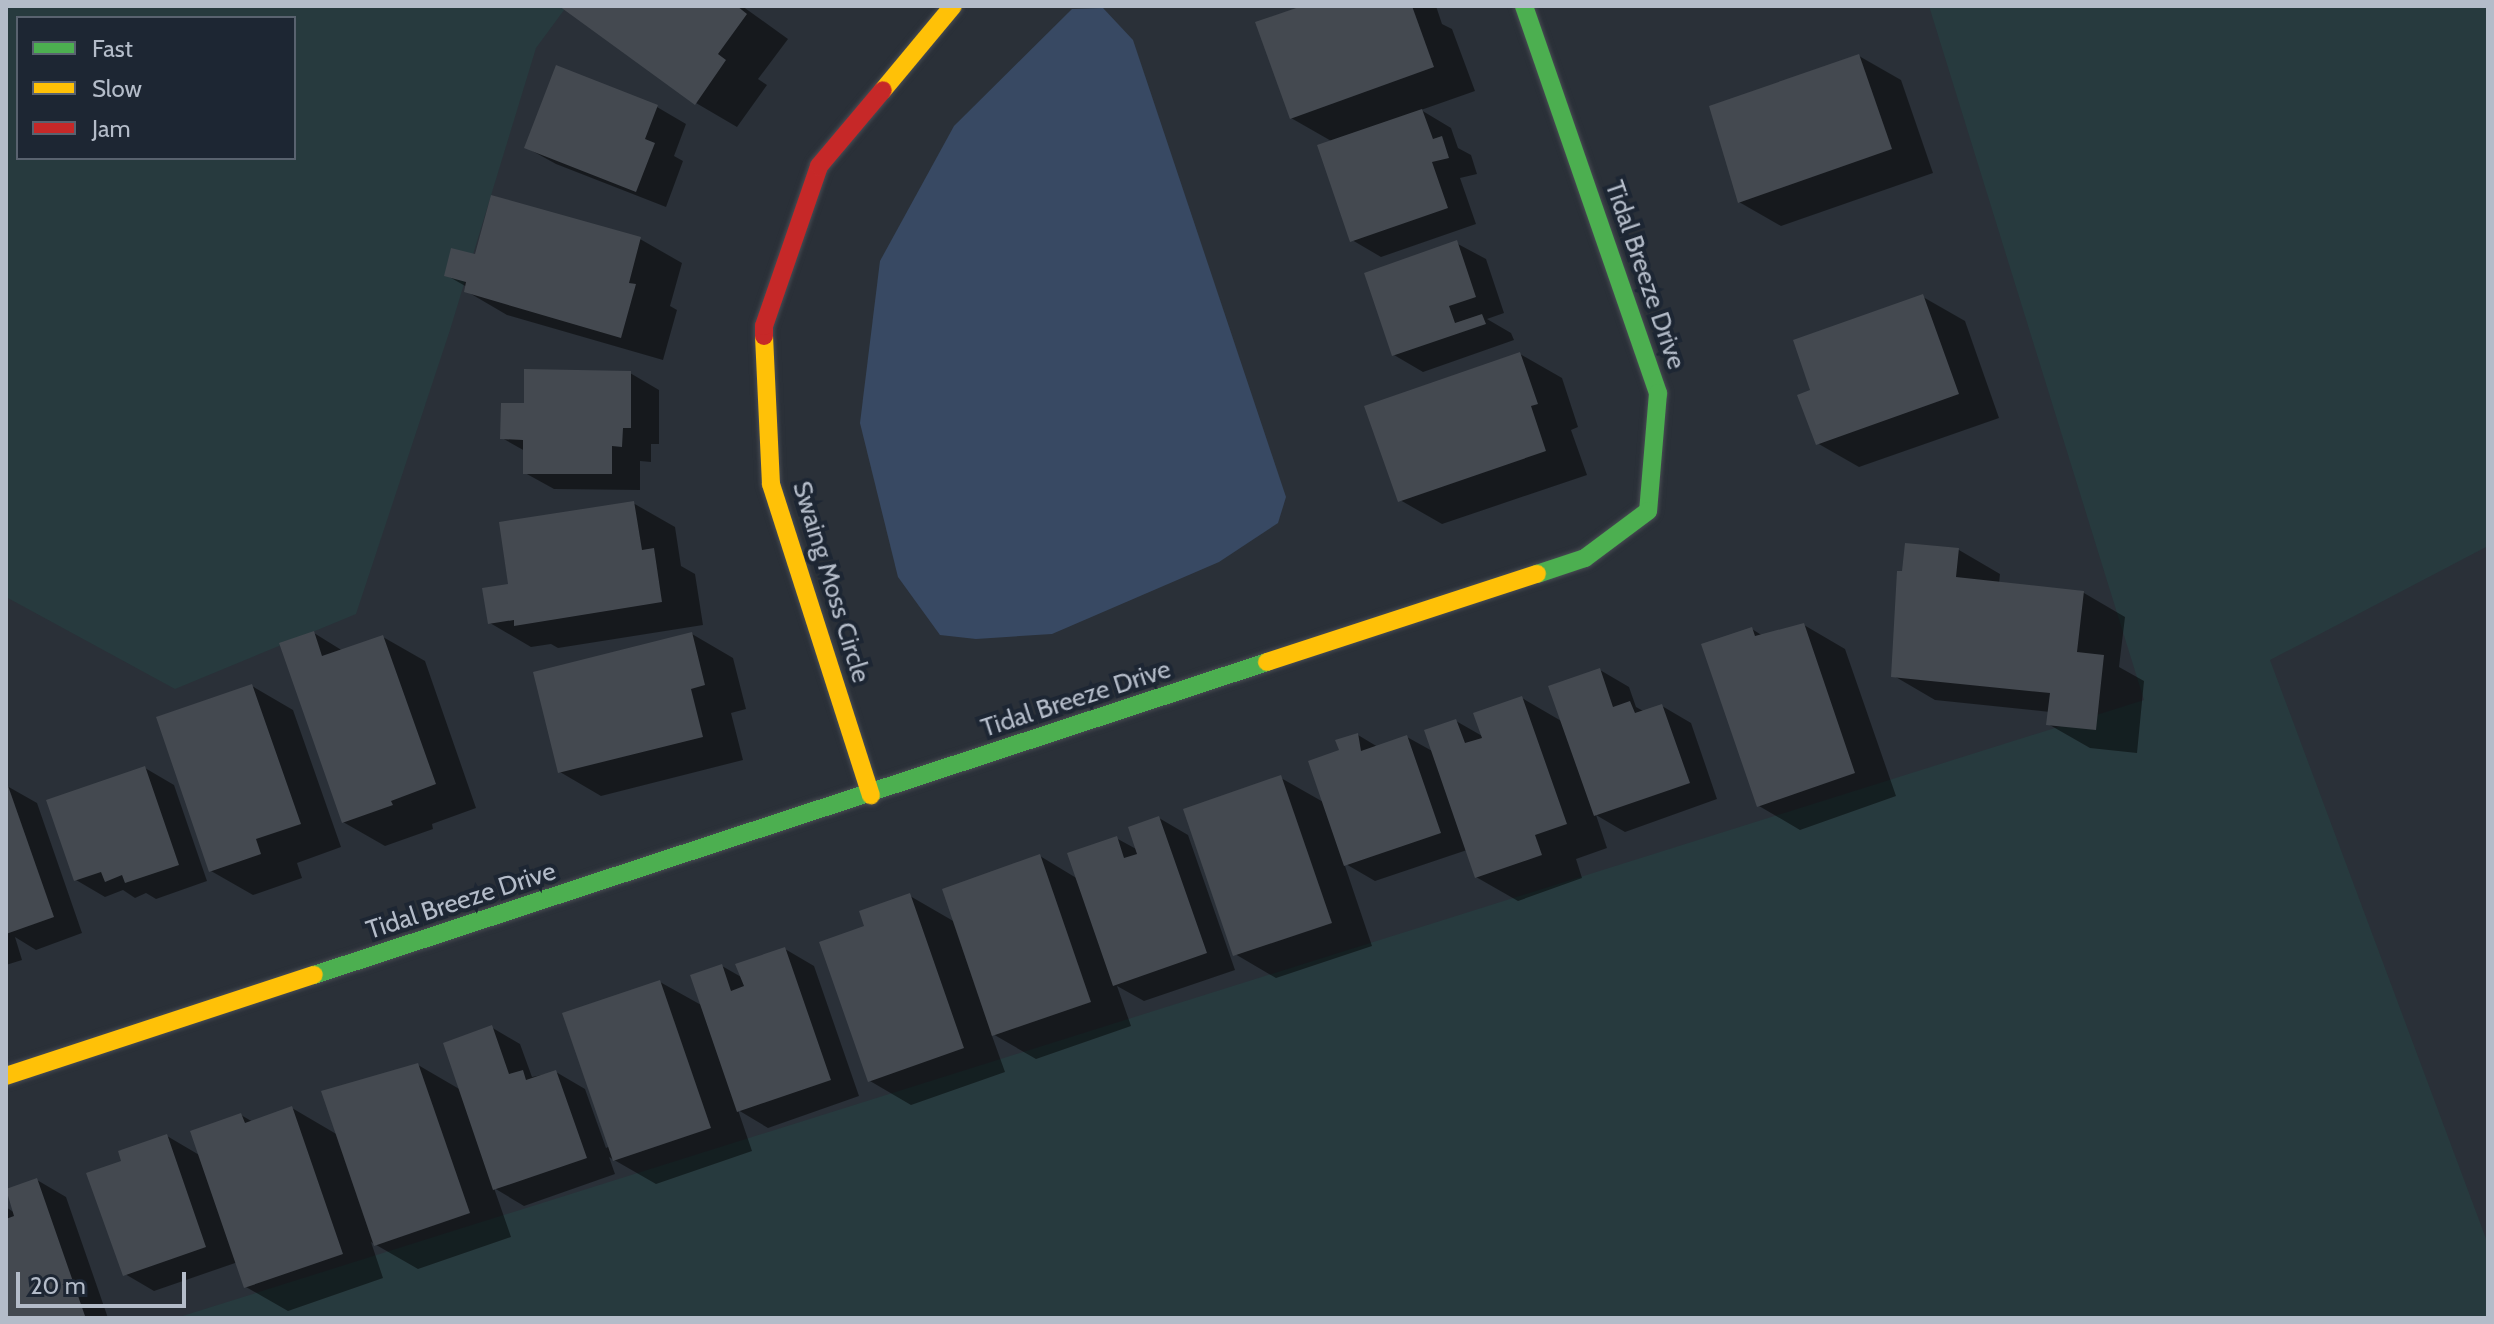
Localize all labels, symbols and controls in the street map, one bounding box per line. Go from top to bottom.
legend [16,16,296,160]
text: Fast [92,34,133,63]
text: Slow [92,74,142,103]
text: Jam [92,114,130,143]
street label: Tidal Breeze Drive [1598,177,1692,373]
street label: Swaing Moss Circle [786,478,876,686]
street label: Tidal Breeze Drive [977,654,1175,744]
street label: Tidal Breeze Drive [362,856,560,946]
scale bar [20,1256,190,1306]
text: 20 m [30,1271,86,1300]

